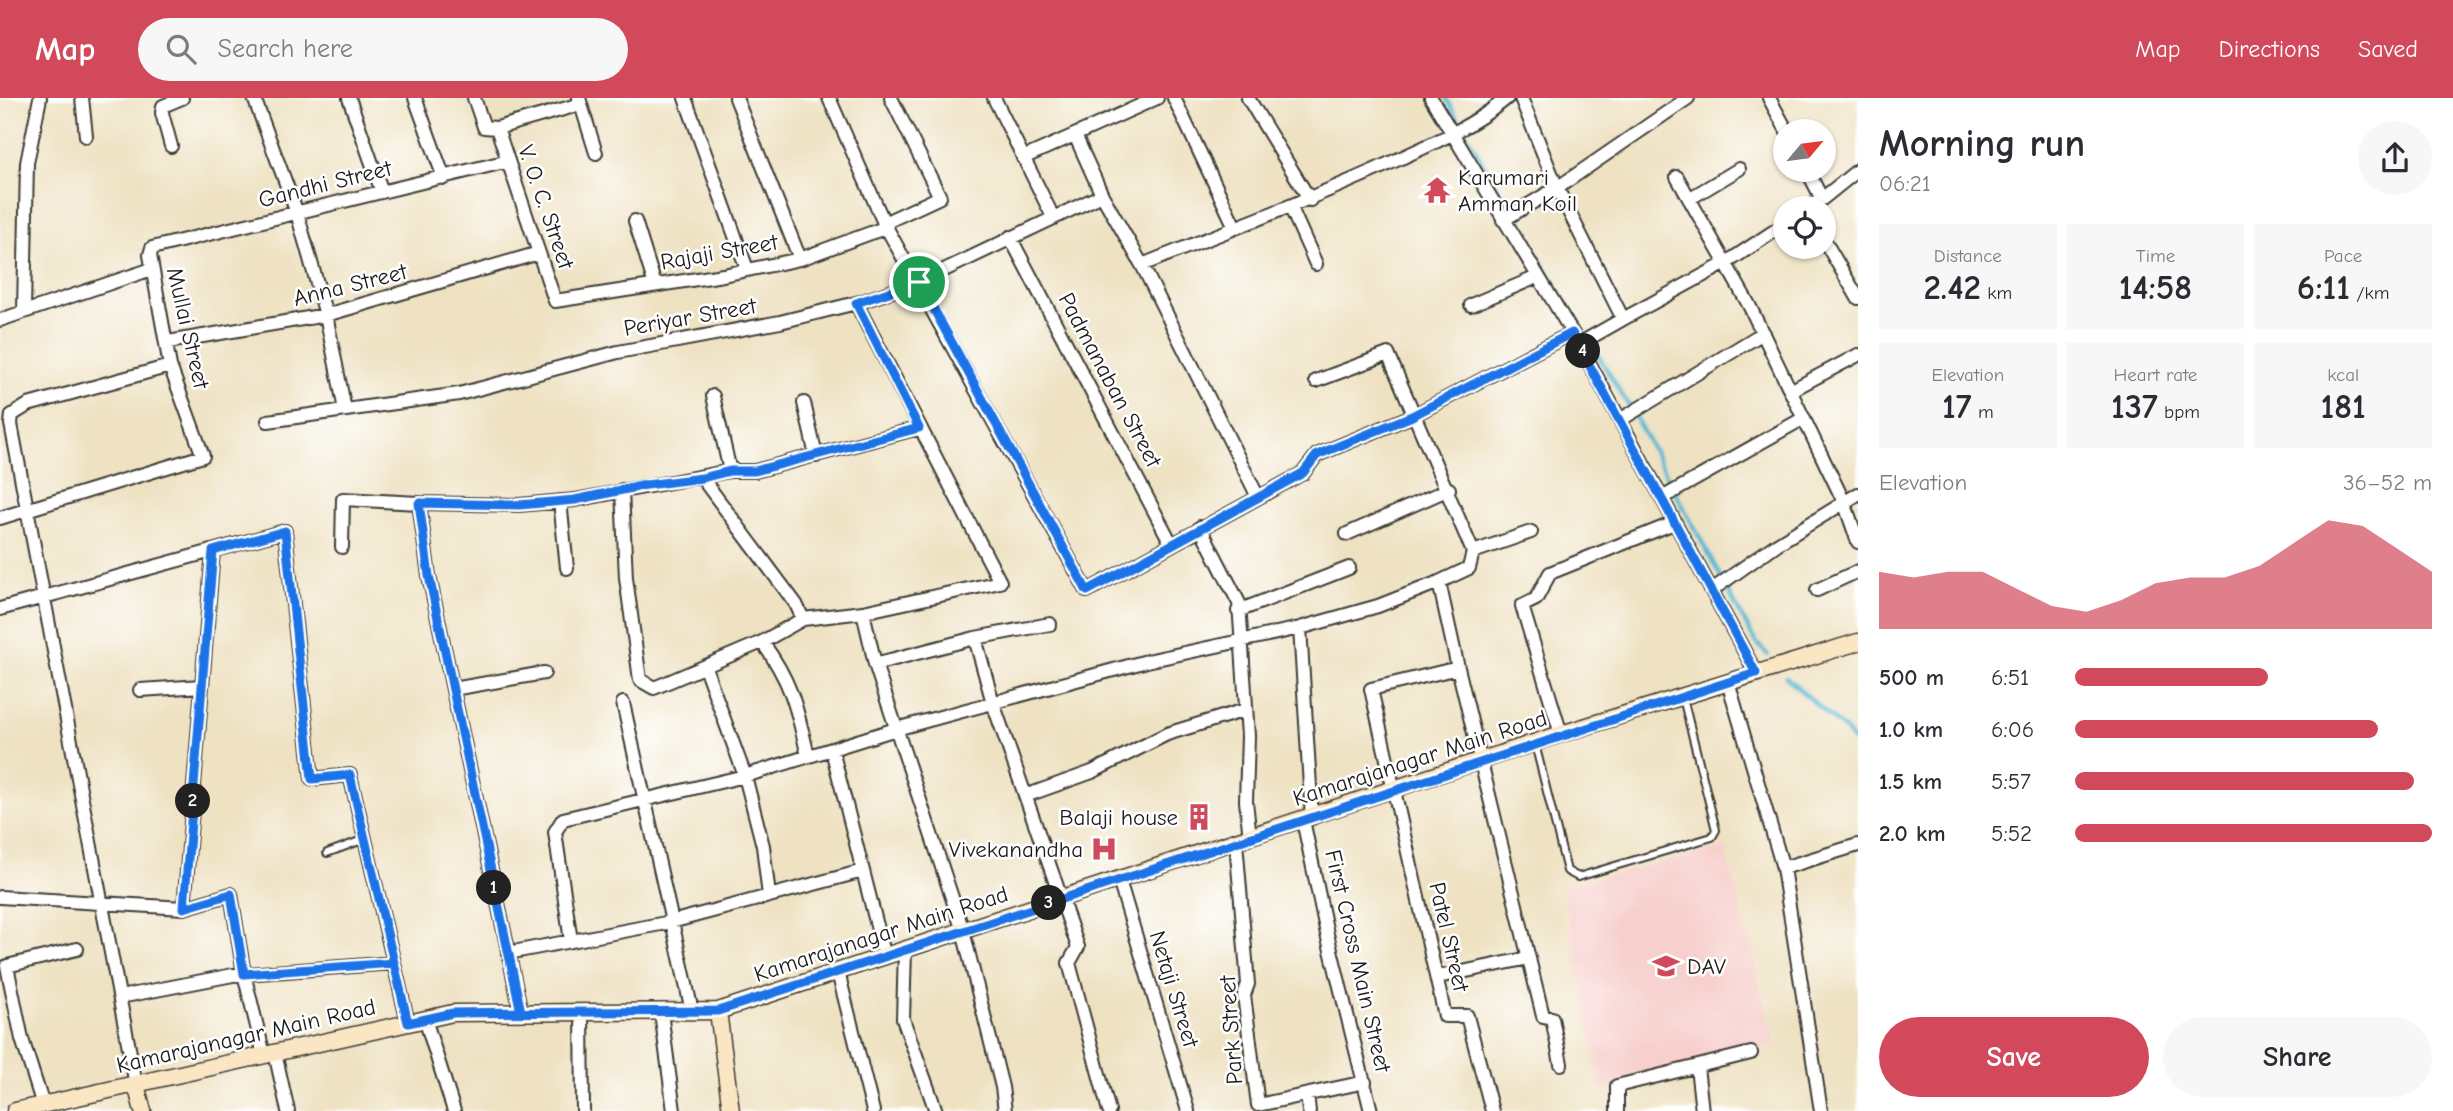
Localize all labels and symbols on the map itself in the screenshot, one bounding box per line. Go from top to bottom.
north arrow [1773,119,1836,182]
street label: V. O. C. Street [512,141,580,274]
street label: Gandhi Street [256,154,396,214]
place label: Karumari Amman Koil [1458,164,1577,217]
temple icon: Karumari Amman Koil [1422,175,1452,205]
street label: Rajaji Street [658,228,781,276]
pin [889,252,949,312]
street label: Anna Street [290,258,411,312]
street label: Mullai Street [161,265,215,393]
street label: Padmanaban Street [1053,288,1168,473]
street label: Periyar Street [622,292,760,342]
pin: 4 [1566,334,1600,368]
street label: Kamarajanagar Main Road [1290,704,1550,812]
pin: 2 [176,784,210,818]
building icon: Balaji house [1184,802,1214,832]
place label: Balaji house [1059,804,1178,831]
hospital icon: Vivekanandha [1089,834,1119,864]
place label: Vivekanandha [949,836,1083,863]
street label: First Cross Main Street [1319,847,1397,1076]
pin: 1 [476,870,512,906]
street label: Kamarajanagar Main Road [751,880,1011,988]
street label: Patel Street [1423,880,1475,996]
pin: 3 [1032,886,1066,920]
street label: Netaji Street [1143,928,1205,1052]
school or university icon: DAV [1651,951,1681,981]
place label: DAV [1687,953,1727,980]
street label: Park Street [1214,973,1248,1085]
street label: Kamarajanagar Main Road [114,993,378,1079]

